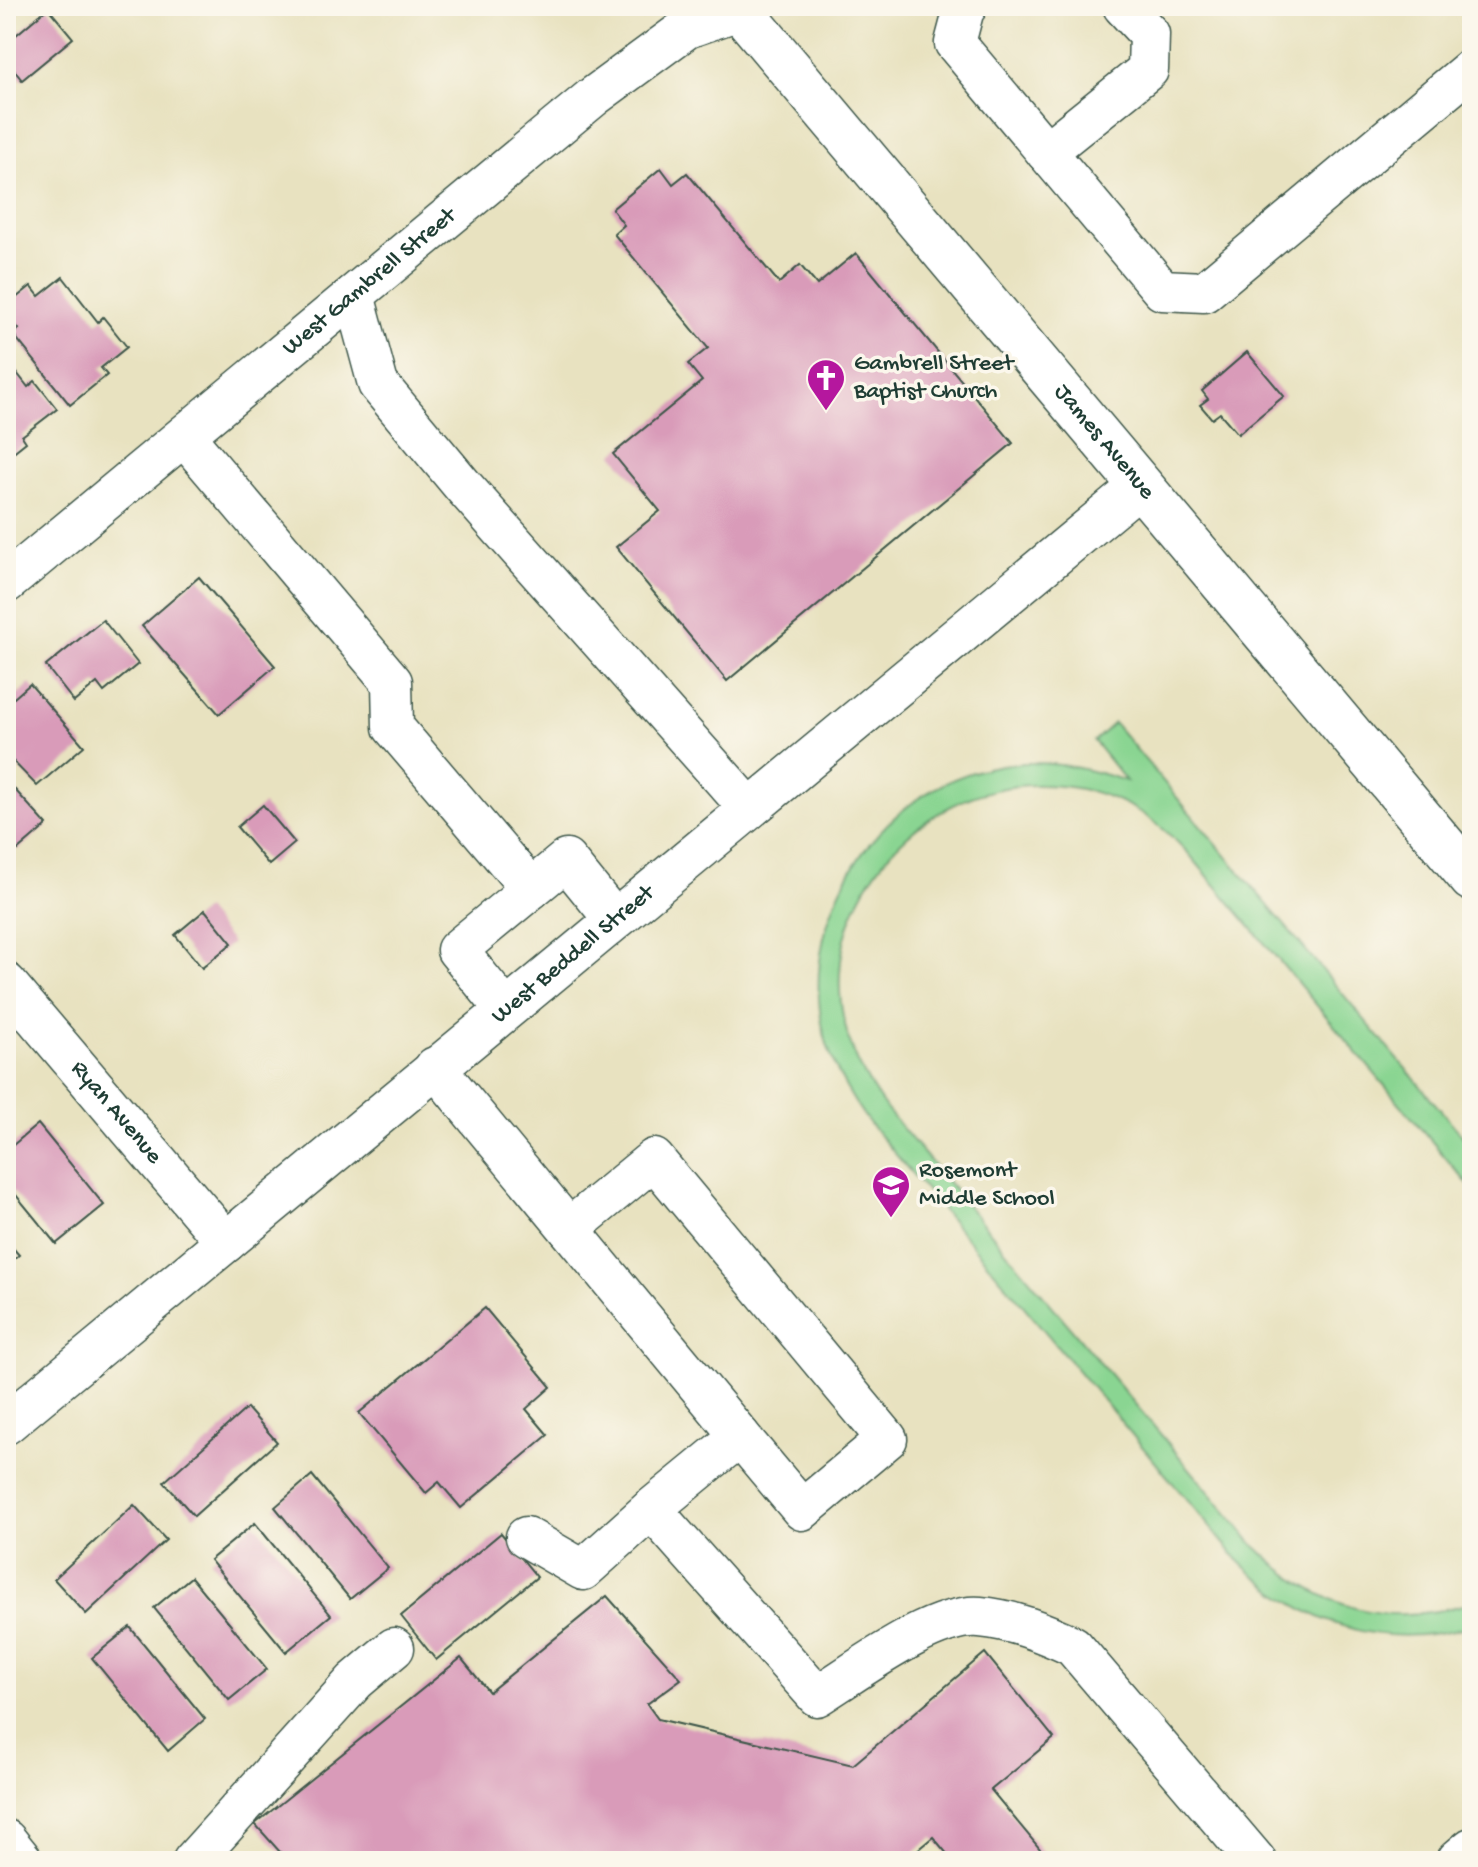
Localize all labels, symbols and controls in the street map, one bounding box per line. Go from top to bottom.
street label: West Gambrell Street [277,200,464,362]
place label: Gambrell Street Baptist Church [853,350,1016,407]
church icon: Gambrell Street Baptist Church [805,357,847,412]
street label: James Avenue [1047,378,1161,506]
street label: West Beddell Street [486,878,662,1031]
street label: Ryan Avenue [64,1055,169,1171]
place label: Rosemont Middle School [919,1157,1055,1214]
school or university icon: Rosemont Middle School [870,1164,912,1219]

